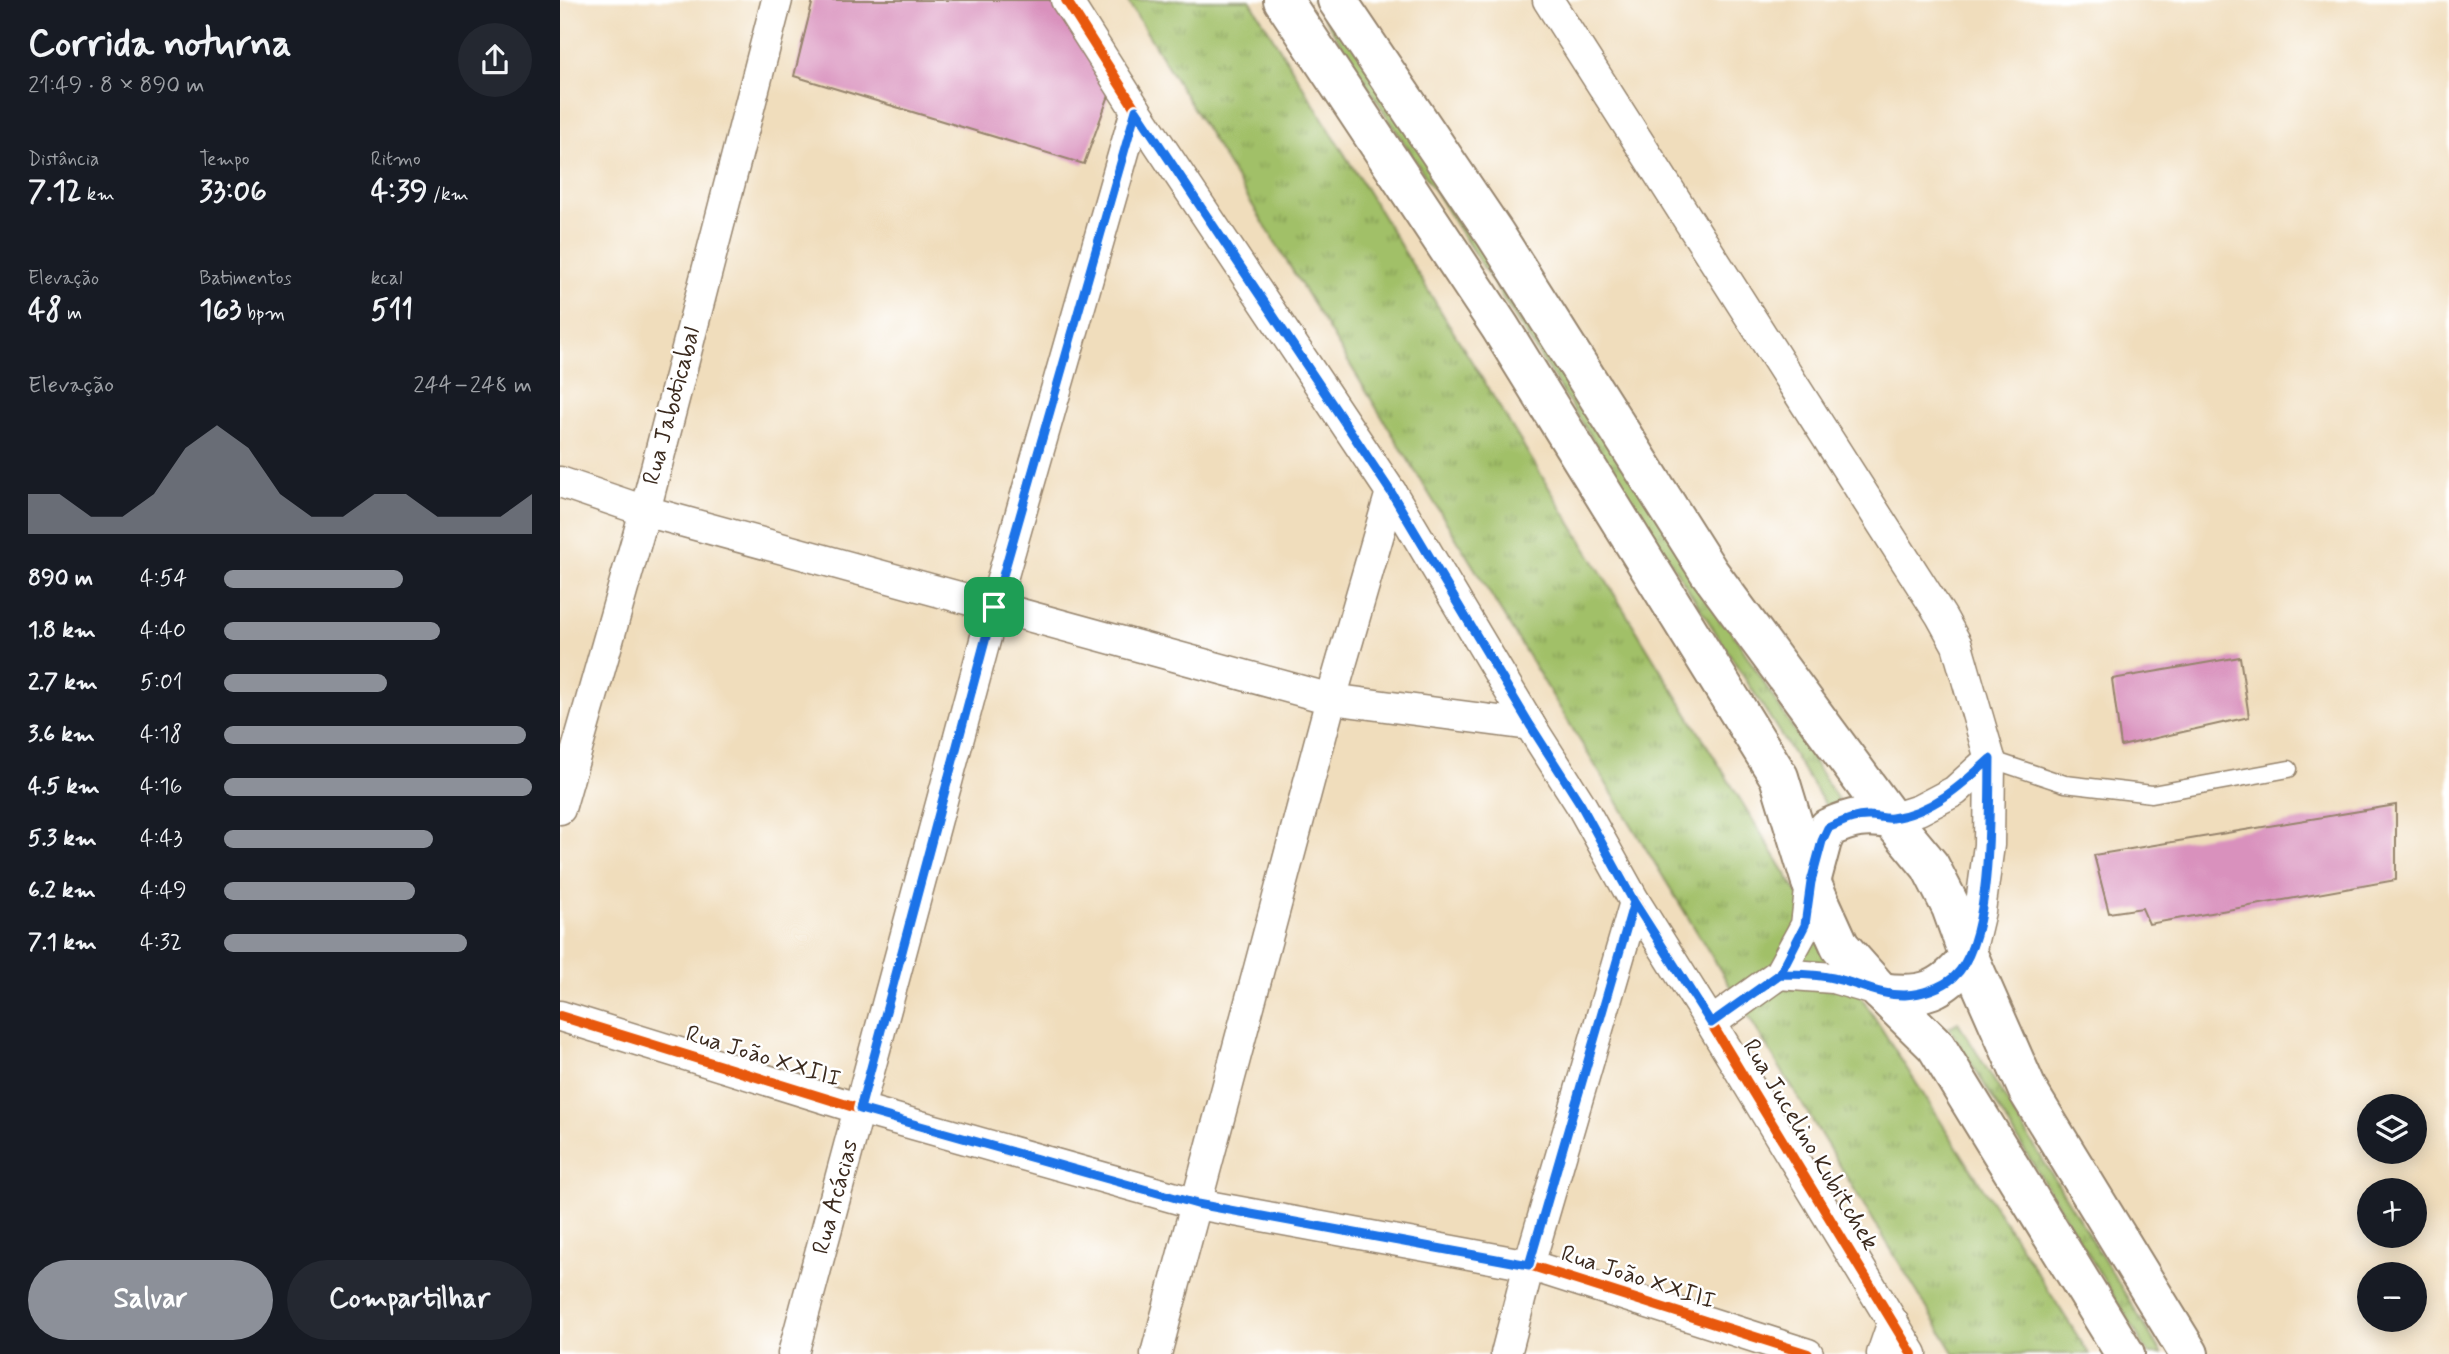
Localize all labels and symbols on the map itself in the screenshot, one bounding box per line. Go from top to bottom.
street label: Rua Jaboticabal [636,324,708,488]
pin [964,577,1024,637]
street label: Rua João XXIII [682,1019,844,1095]
street label: Rua Jucelino Kubitchek [1735,1034,1885,1256]
street label: Rua Acácias [806,1136,866,1258]
street label: Rua João XXIII [1557,1238,1719,1318]

